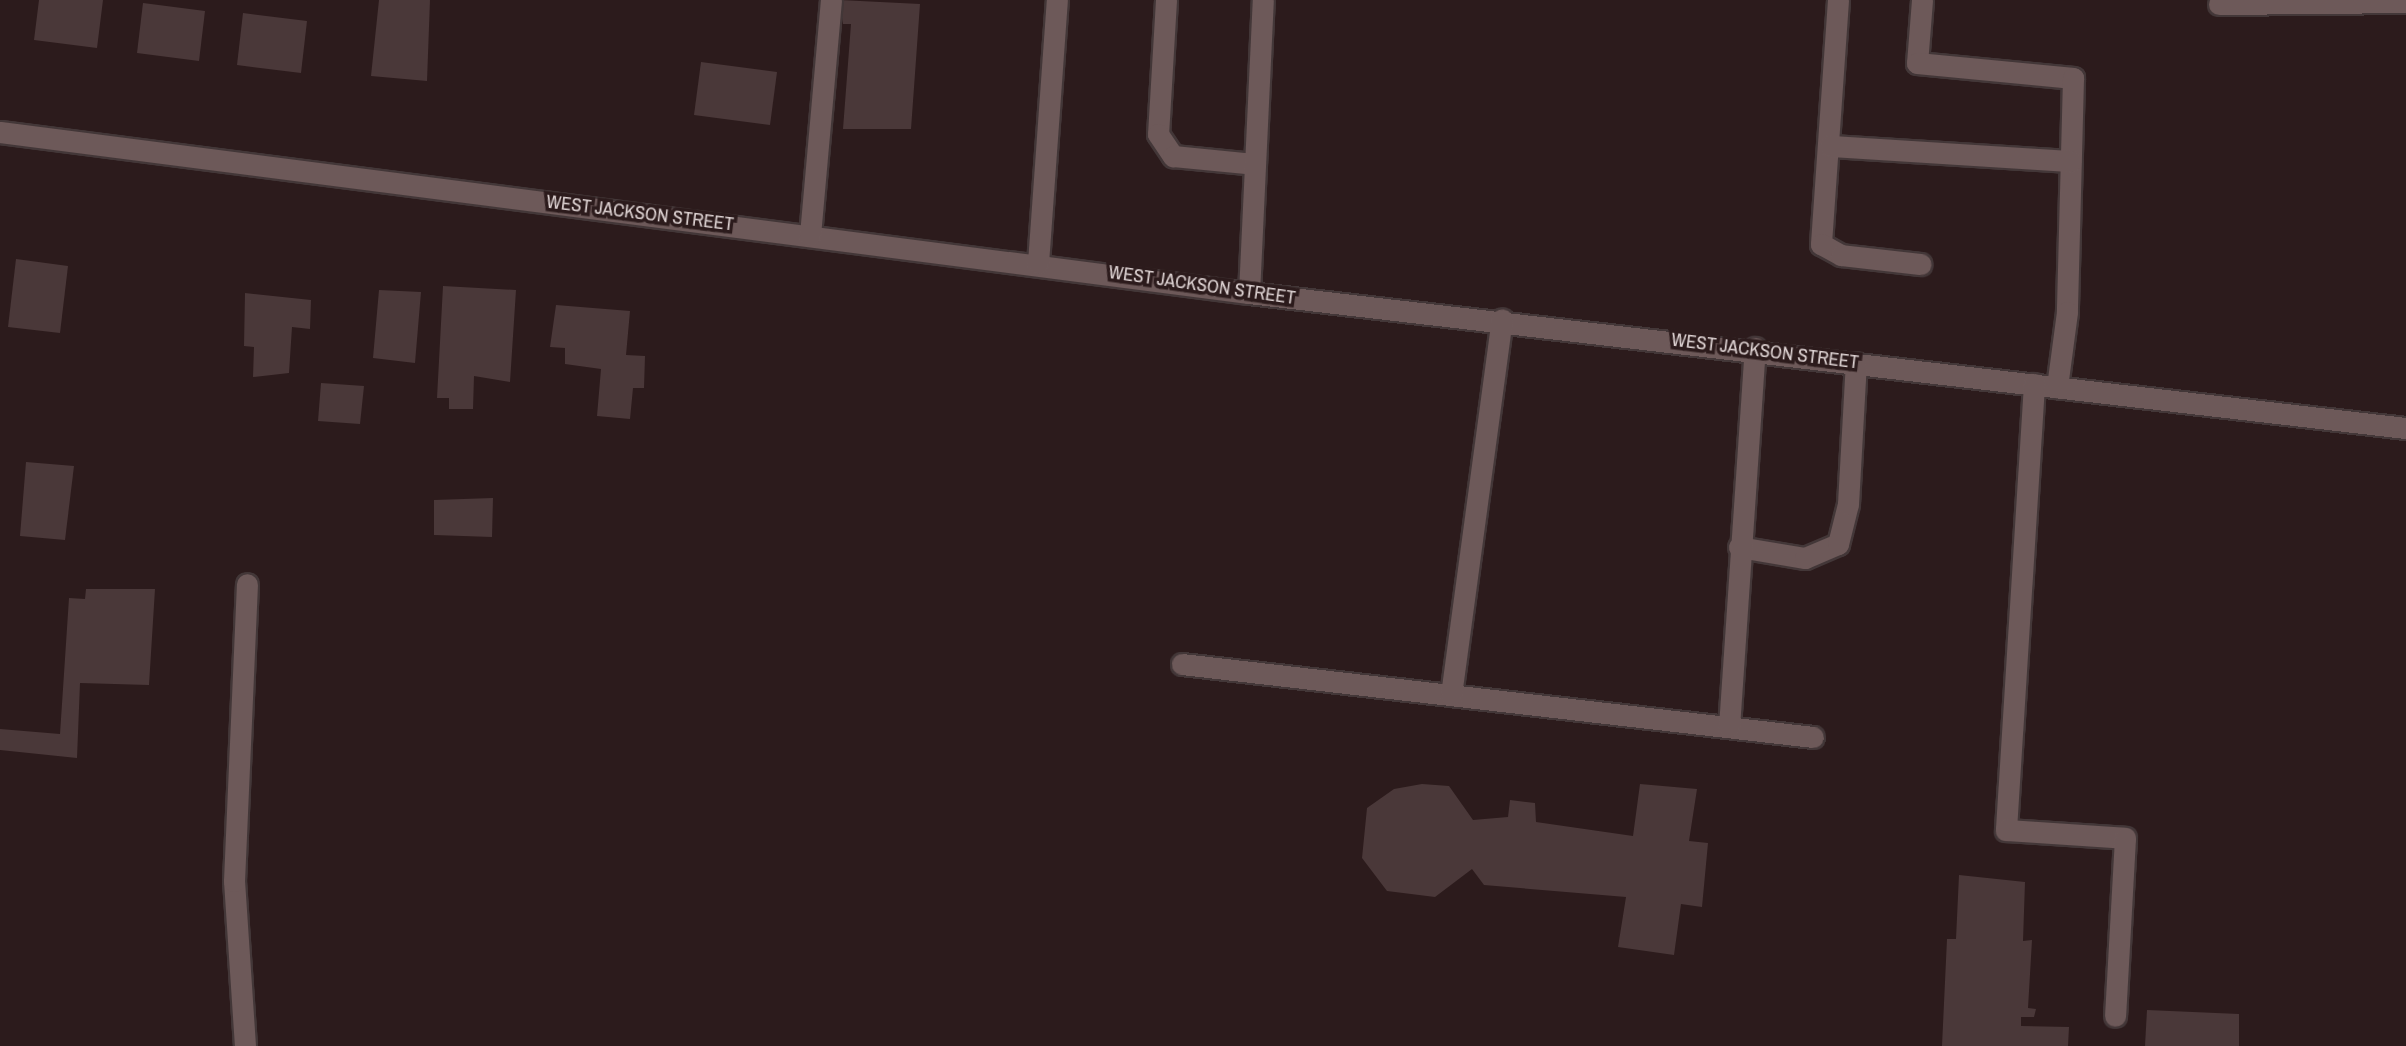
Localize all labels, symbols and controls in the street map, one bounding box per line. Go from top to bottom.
street label: WEST JACKSON STREET [545,190,735,236]
street label: WEST JACKSON STREET [1107,261,1297,309]
street label: WEST JACKSON STREET [1670,328,1860,374]

